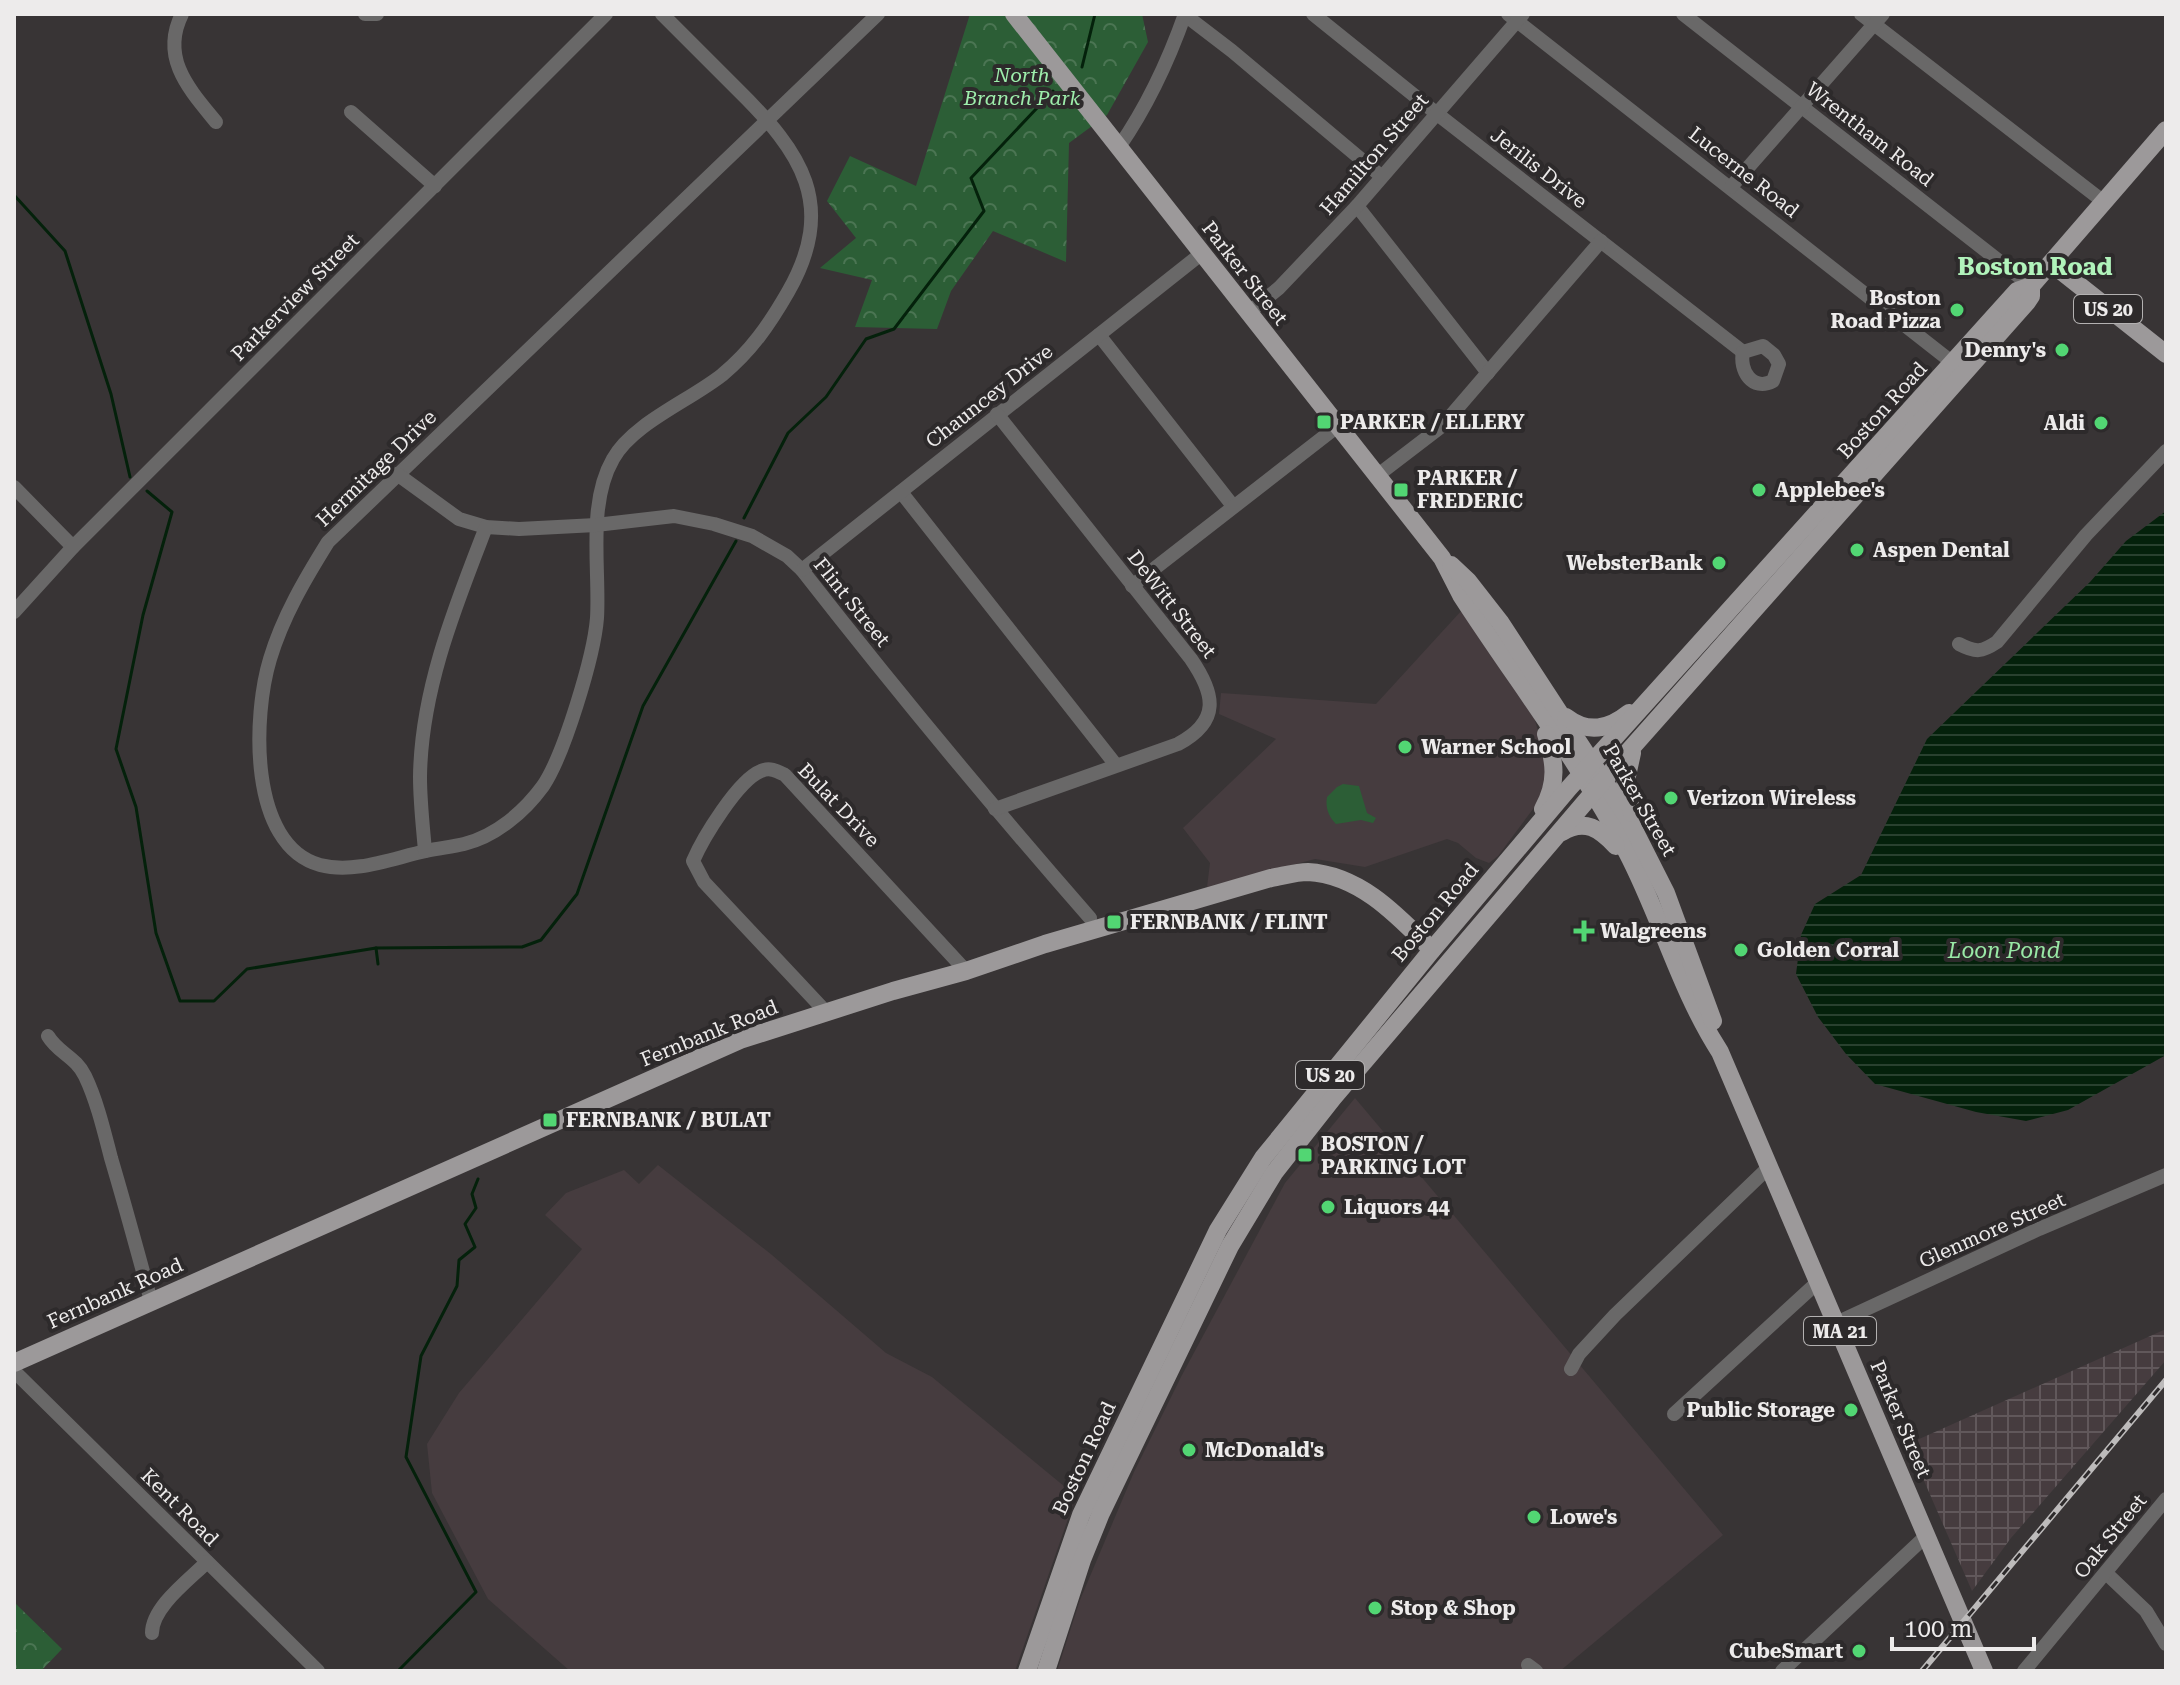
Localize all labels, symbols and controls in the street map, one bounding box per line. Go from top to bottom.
park label: North Branch Park [963,63,1080,110]
street label: Wrentham Road [1801,77,1939,191]
street label: Hamilton Street [1315,88,1434,220]
street label: Lucerne Road [1684,122,1804,223]
street label: Jerilis Drive [1486,123,1592,213]
street label: Parker Street [1197,216,1293,330]
street label: Parkerview Street [226,228,364,366]
district label: Boston Road [1957,253,2113,281]
place label: Boston Road Pizza [1830,286,1942,333]
road number: US 20 [2074,295,2142,323]
marker: Boston Road Pizza [1948,301,1966,319]
place label: Denny's [1965,338,2046,362]
street label: Chauncey Drive [921,339,1057,453]
marker: Denny's [2053,341,2071,359]
street label: Boston Road [1832,357,1932,463]
street label: Hermitage Drive [311,405,441,531]
place label: PARKER / ELLERY [1340,410,1525,434]
place label: Aldi [2044,411,2085,435]
marker: PARKER / ELLERY [1315,413,1333,431]
marker: Aldi [2092,414,2110,432]
place label: PARKER / FREDERIC [1417,466,1523,513]
place label: Applebee's [1775,478,1885,502]
marker: PARKER / FREDERIC [1392,481,1410,499]
marker: Applebee's [1750,481,1768,499]
place label: Aspen Dental [1873,538,2010,562]
marker: Aspen Dental [1848,541,1866,559]
street label: DeWitt Street [1123,545,1222,663]
place label: WebsterBank [1566,551,1703,575]
street label: Flint Street [809,553,895,652]
marker: WebsterBank [1710,554,1728,572]
place label: Warner School [1421,735,1571,759]
marker: Warner School [1396,738,1414,756]
street label: Parker Street [1598,740,1682,861]
street label: Bulat Drive [793,758,885,852]
place label: Verizon Wireless [1687,786,1856,810]
marker: Verizon Wireless [1662,789,1680,807]
street label: Boston Road [1387,857,1483,966]
place label: FERNBANK / FLINT [1130,910,1328,934]
marker: FERNBANK / FLINT [1105,913,1123,931]
place label: Walgreens [1600,919,1707,943]
marker: Walgreens [1575,922,1593,940]
place label: Golden Corral [1757,938,1900,962]
water label: Loon Pond [1947,938,2061,963]
marker: Golden Corral [1732,941,1750,959]
street label: Fernbank Road [637,994,781,1071]
road number: US 20 [1296,1061,1364,1089]
place label: FERNBANK / BULAT [566,1108,771,1132]
marker: FERNBANK / BULAT [541,1111,559,1129]
place label: BOSTON / PARKING LOT [1321,1132,1466,1179]
marker: BOSTON / PARKING LOT [1296,1146,1314,1164]
street label: Glenmore Street [1915,1187,2069,1273]
place label: Liquors 44 [1344,1195,1450,1219]
marker: Liquors 44 [1319,1198,1337,1216]
street label: Fernbank Road [43,1252,187,1334]
road number: MA 21 [1804,1317,1876,1345]
street label: Parker Street [1866,1357,1937,1482]
street label: Boston Road [1047,1398,1121,1518]
place label: Public Storage [1687,1398,1835,1422]
marker: Public Storage [1842,1401,1860,1419]
place label: McDonald's [1205,1438,1324,1462]
marker: McDonald's [1180,1441,1198,1459]
street label: Kent Road [136,1463,224,1551]
street label: Oak Street [2069,1488,2152,1583]
place label: Lowe's [1550,1505,1617,1529]
marker: Lowe's [1525,1508,1543,1526]
place label: Stop & Shop [1391,1596,1516,1620]
marker: Stop & Shop [1366,1599,1384,1617]
scale bar [1892,1601,2034,1651]
text: 100 m [1904,1615,1972,1643]
place label: CubeSmart [1729,1639,1843,1663]
marker: CubeSmart [1850,1642,1868,1660]

